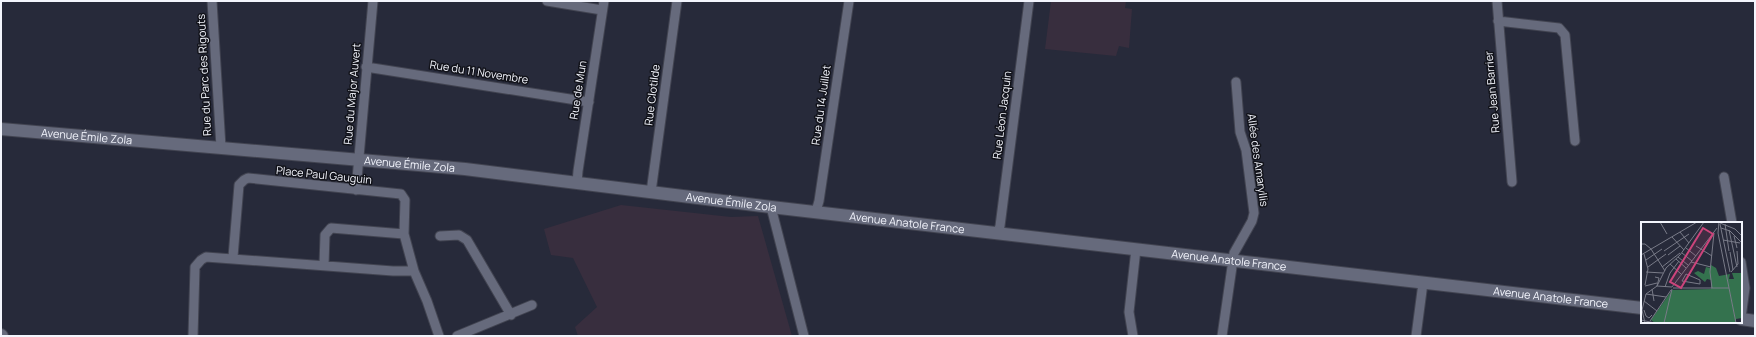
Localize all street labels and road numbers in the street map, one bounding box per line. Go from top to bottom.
street label: Rue du Parc des Rigouts [193,13,214,136]
street label: Rue du Major Auvert [340,43,363,145]
street label: Rue Jean Barrier [1480,50,1503,134]
street label: Rue du 11 Novembre [429,56,530,87]
street label: Rue de Mun [565,59,590,121]
street label: Rue Clotilde [640,63,663,126]
street label: Rue du 14 Juillet [807,64,834,146]
street label: Rue Léon Jacquin [989,70,1014,160]
street label: Allée des Amaryllis [1245,113,1272,208]
street label: Avenue Émile Zola [41,124,133,147]
street label: Avenue Émile Zola [363,152,456,175]
street label: Place Paul Gauguin [275,162,373,187]
street label: Avenue Émile Zola [685,188,777,215]
street label: Avenue Anatole France [849,208,966,236]
street label: Avenue Anatole France [1171,245,1288,274]
street label: Avenue Anatole France [1492,283,1610,311]

